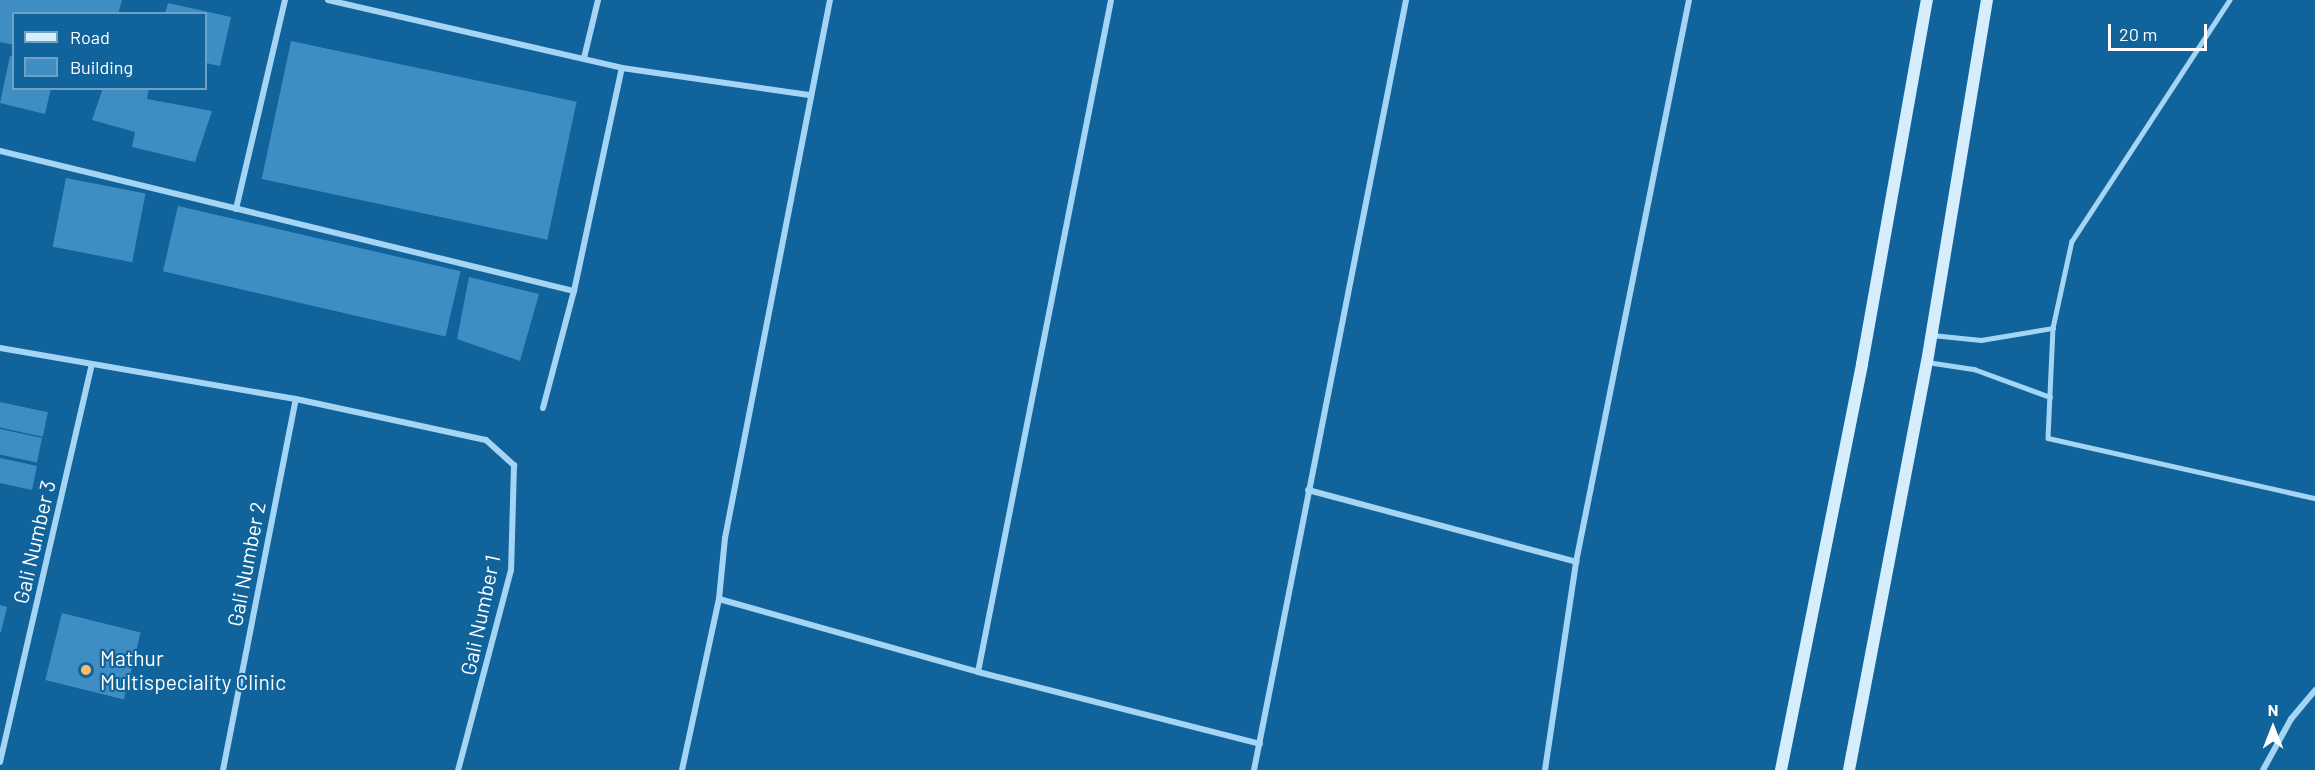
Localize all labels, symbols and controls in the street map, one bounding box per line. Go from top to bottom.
legend [12,12,207,90]
scale bar [2111,12,2210,50]
text: 20 m [2119,23,2157,45]
text: Road [70,26,110,48]
text: Building [70,56,133,78]
street label: Gali Number 3 [8,478,60,606]
street label: Gali Number 2 [222,500,270,628]
street label: Gali Number 1 [455,553,505,677]
place label: Mathur Multispeciality Clinic [100,645,286,695]
marker: Mathur Multispeciality Clinic [77,661,95,679]
north arrow [2243,698,2303,758]
text: N [2268,700,2278,719]

